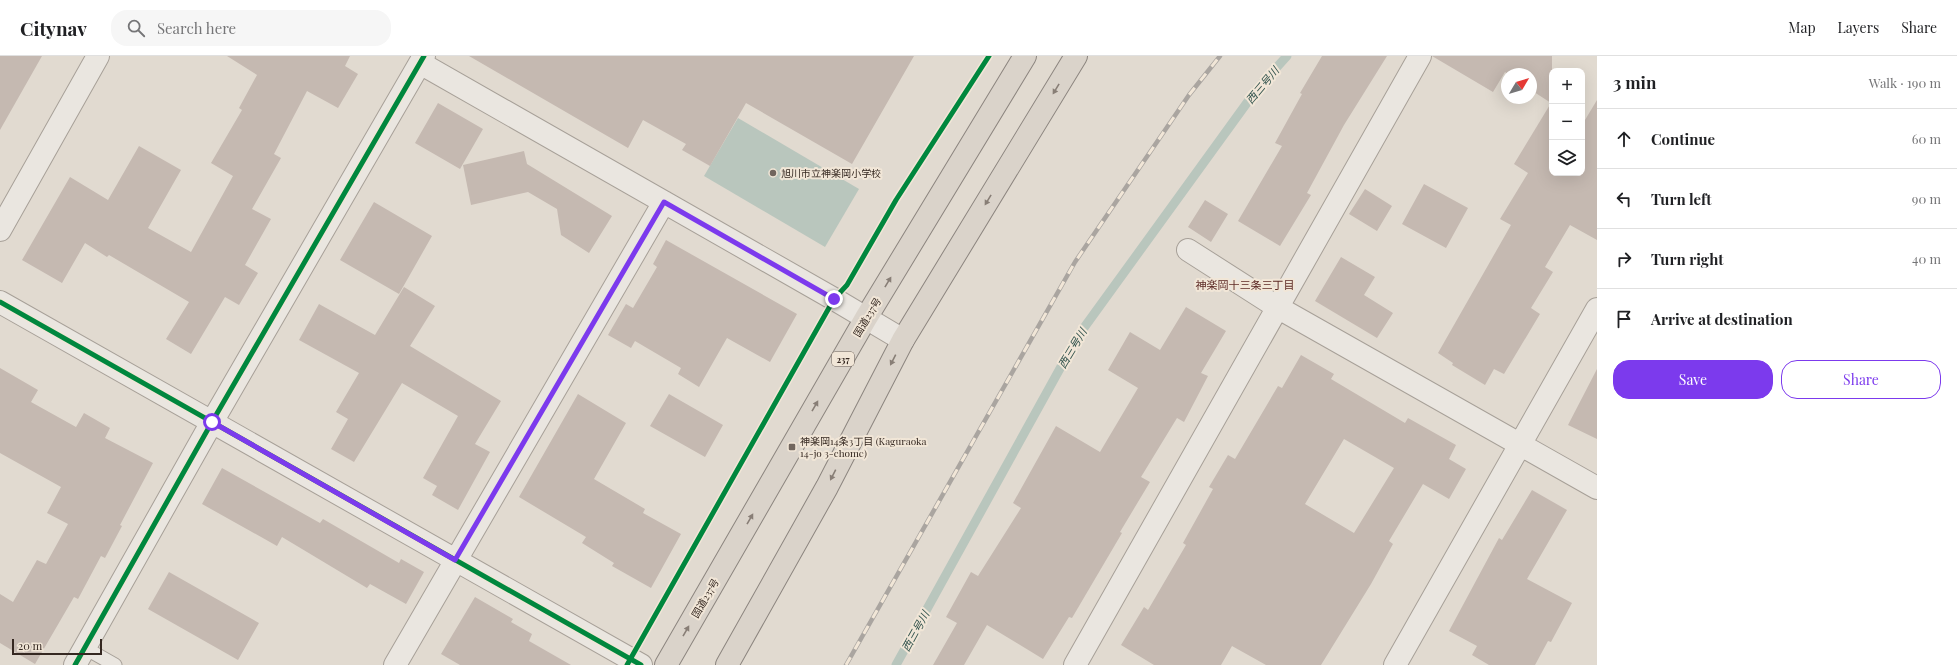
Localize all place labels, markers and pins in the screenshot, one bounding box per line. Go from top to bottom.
place label: 旭川市立神楽岡小学校 [781,166,881,180]
marker: 旭川市立神楽岡小学校 [768,168,778,178]
place label: 神楽岡14条3丁目 (Kaguraoka 14-jo 3-chome) [800,434,926,460]
marker: 神楽岡14条3丁目 (Kaguraoka 14-jo 3-chome) [787,442,797,452]

